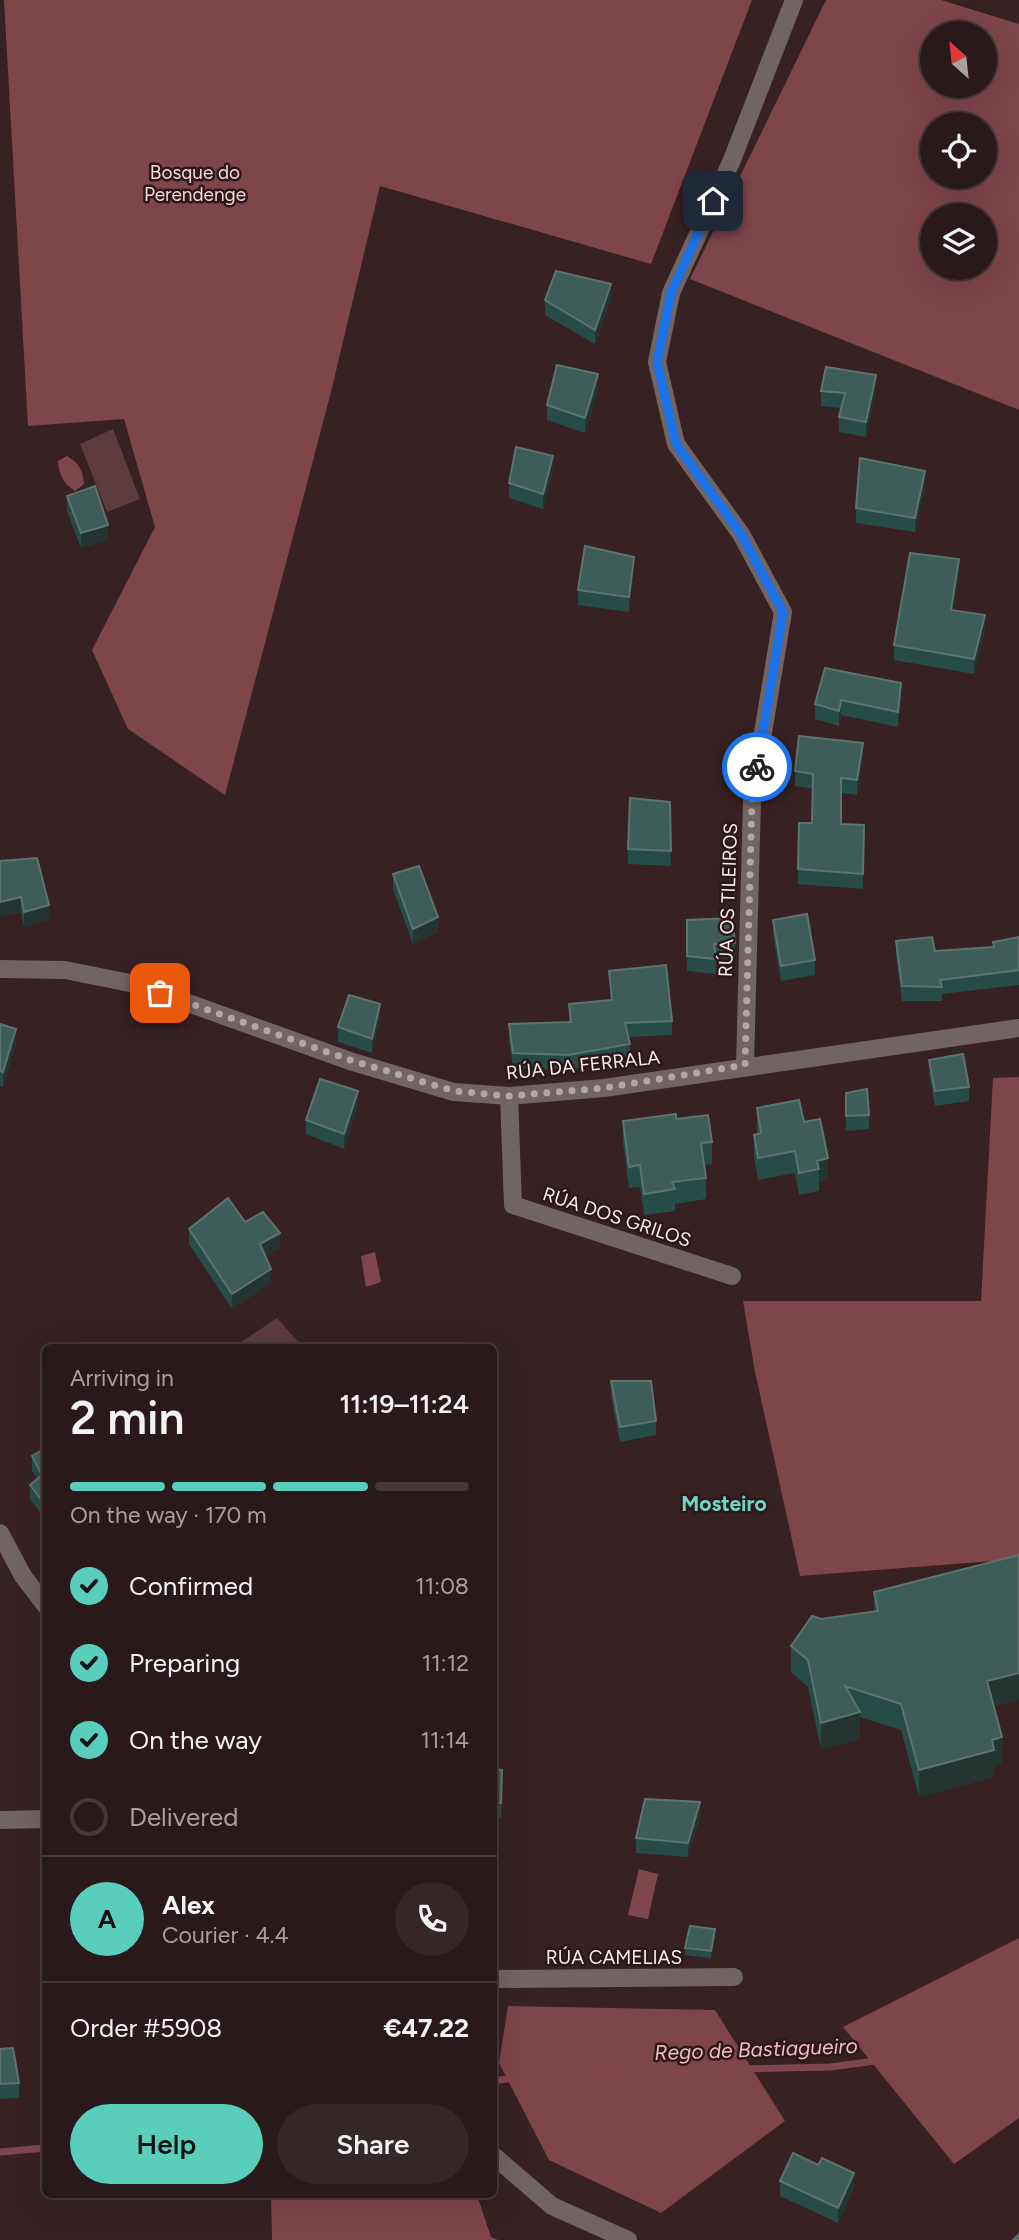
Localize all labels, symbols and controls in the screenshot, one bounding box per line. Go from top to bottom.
north arrow [920,21,998,98]
map controls [920,21,997,280]
button: locate [920,112,997,189]
park label: Bosque do Perendenge [144,161,246,206]
pin [683,171,743,231]
icon: home [694,182,732,220]
button: layers [920,203,997,280]
courier [722,732,792,802]
icon: bike [738,748,776,786]
street label: RÚA OS TILEIROS [714,823,742,977]
pin [130,963,190,1023]
icon: bag [141,974,179,1012]
street label: RÚA DA FERRALA [505,1045,661,1085]
street label: RÚA DOS GRILOS [540,1182,694,1252]
text: Arriving in [70,1364,174,1392]
text: 11:19–11:24 [339,1388,469,1420]
text: 2 min [70,1390,185,1446]
district label: Mosteiro [681,1491,767,1516]
text: On the way · 170 m [70,1501,267,1529]
icon: check [70,1567,108,1605]
text: Confirmed [129,1570,253,1602]
text: 11:08 [415,1572,469,1600]
icon: check [70,1644,108,1682]
text: Preparing [129,1647,240,1679]
text: 11:12 [422,1649,469,1677]
icon: check [70,1721,108,1759]
text: On the way [129,1724,262,1756]
text: 11:14 [420,1726,469,1754]
text: Delivered [129,1801,238,1833]
button: phone [395,1882,469,1956]
text: Alex [162,1889,215,1921]
text: A [98,1903,116,1935]
text: Courier · 4.4 [162,1921,289,1949]
street label: RÚA CAMELIAS [546,1946,682,1969]
text: Order #5908 [70,2012,222,2044]
text: €47.22 [383,2012,469,2044]
water label: Rego de Bastiagueiro [654,2033,858,2065]
button: Help [70,2104,263,2184]
button: Share [277,2104,469,2184]

